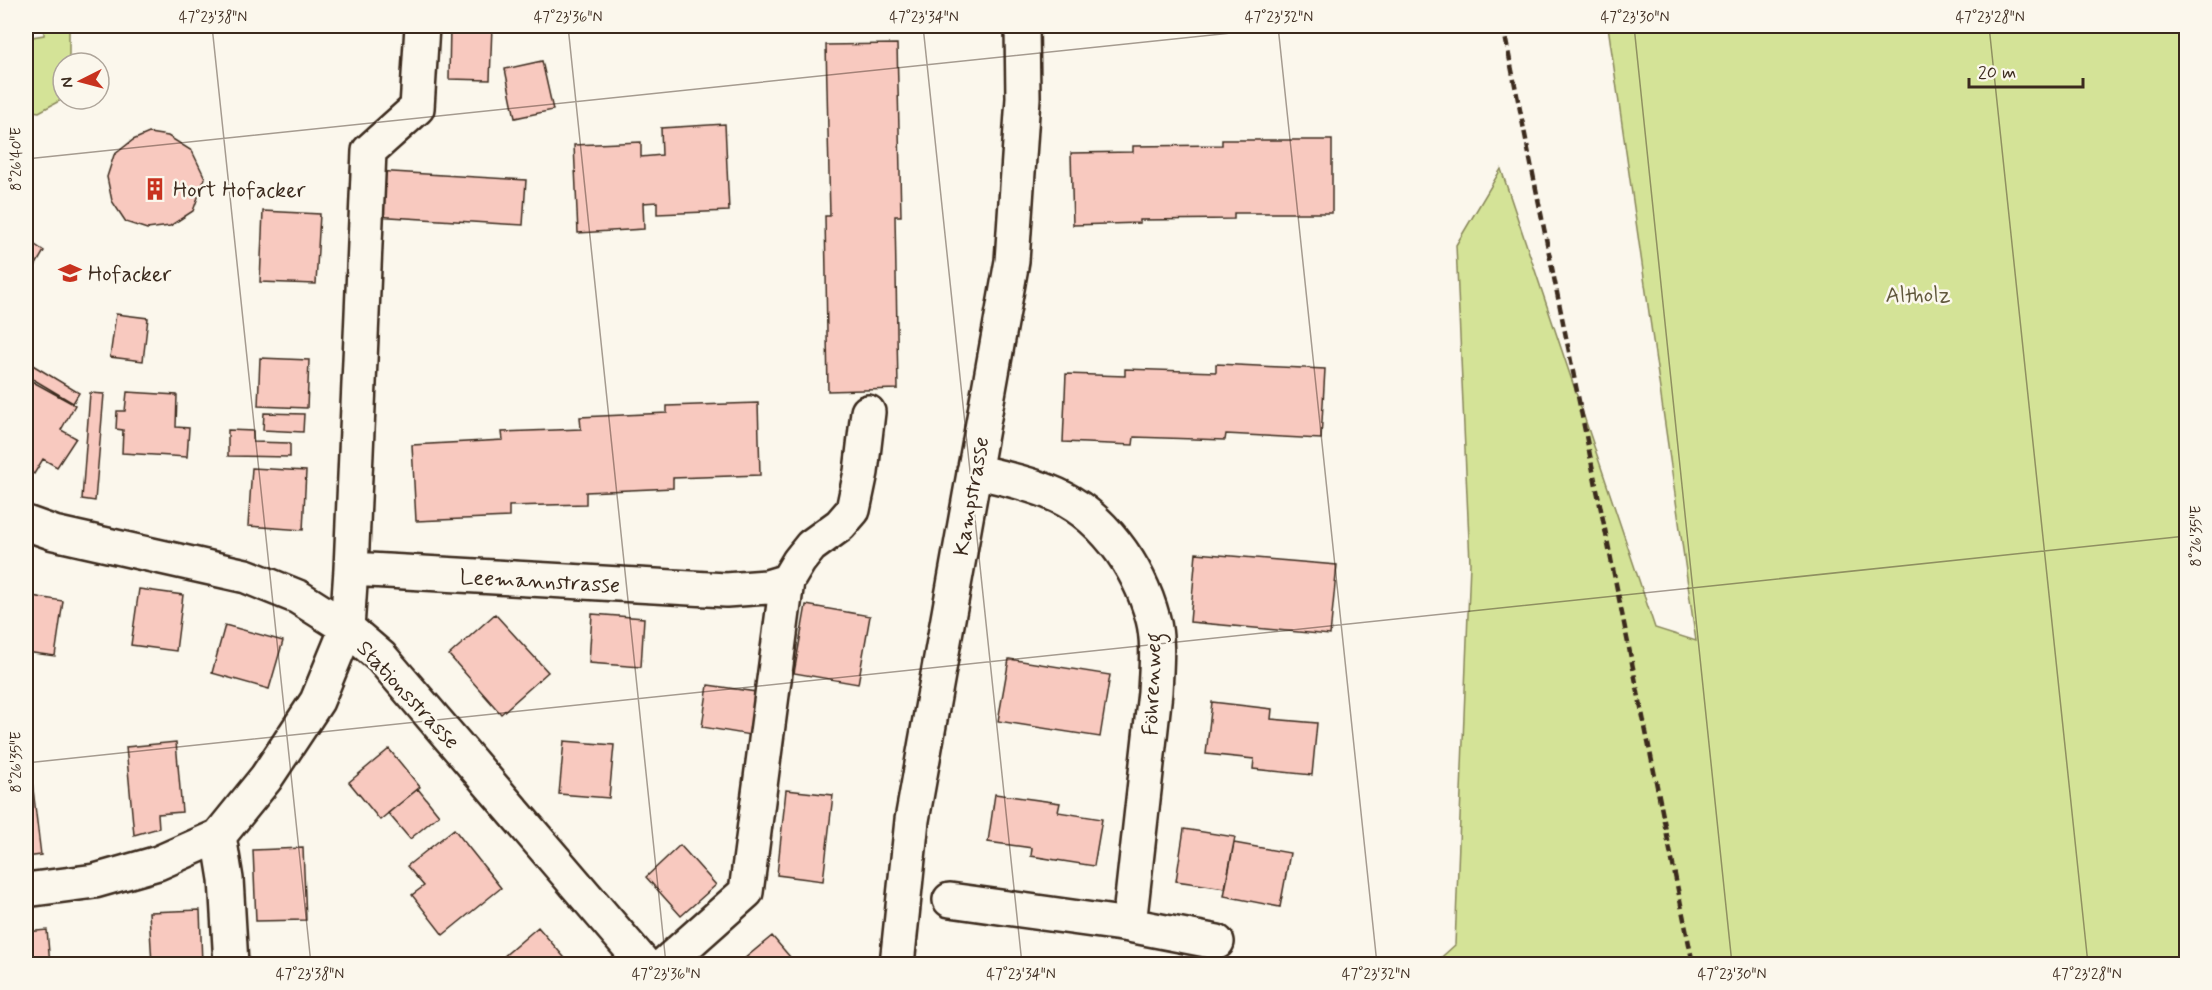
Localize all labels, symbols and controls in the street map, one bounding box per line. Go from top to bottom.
text: 47°23'38"N [179,8,247,28]
text: 47°23'36"N [534,8,602,28]
text: 47°23'34"N [889,8,959,28]
text: 47°23'32"N [1245,8,1313,28]
text: 47°23'30"N [1600,8,1670,28]
text: 47°23'28"N [1955,8,2025,28]
north arrow [51,51,111,111]
scale bar [1969,51,2083,89]
text: 20 m [1978,61,2016,85]
text: N [57,76,79,89]
text: 8°26'40"E [7,127,27,191]
building icon: Hort Hofacker [142,176,168,202]
place label: Hort Hofacker [173,177,307,205]
school or university icon: Hofacker [57,260,83,286]
place label: Hofacker [88,261,172,289]
park label: Altholz [1885,282,1951,310]
street label: Kampstrasse [948,434,996,558]
text: 8°26'35"E [2187,505,2207,567]
street label: Leemannstrasse [459,564,621,600]
street label: Föhrenweg [1137,632,1172,736]
street label: Stationsstrasse [350,635,465,756]
text: 8°26'35"E [7,731,27,793]
text: 47°23'38"N [276,965,344,985]
text: 47°23'36"N [632,965,700,985]
text: 47°23'34"N [986,965,1056,985]
text: 47°23'32"N [1342,965,1410,985]
text: 47°23'30"N [1697,965,1767,985]
text: 47°23'28"N [2052,965,2122,985]

